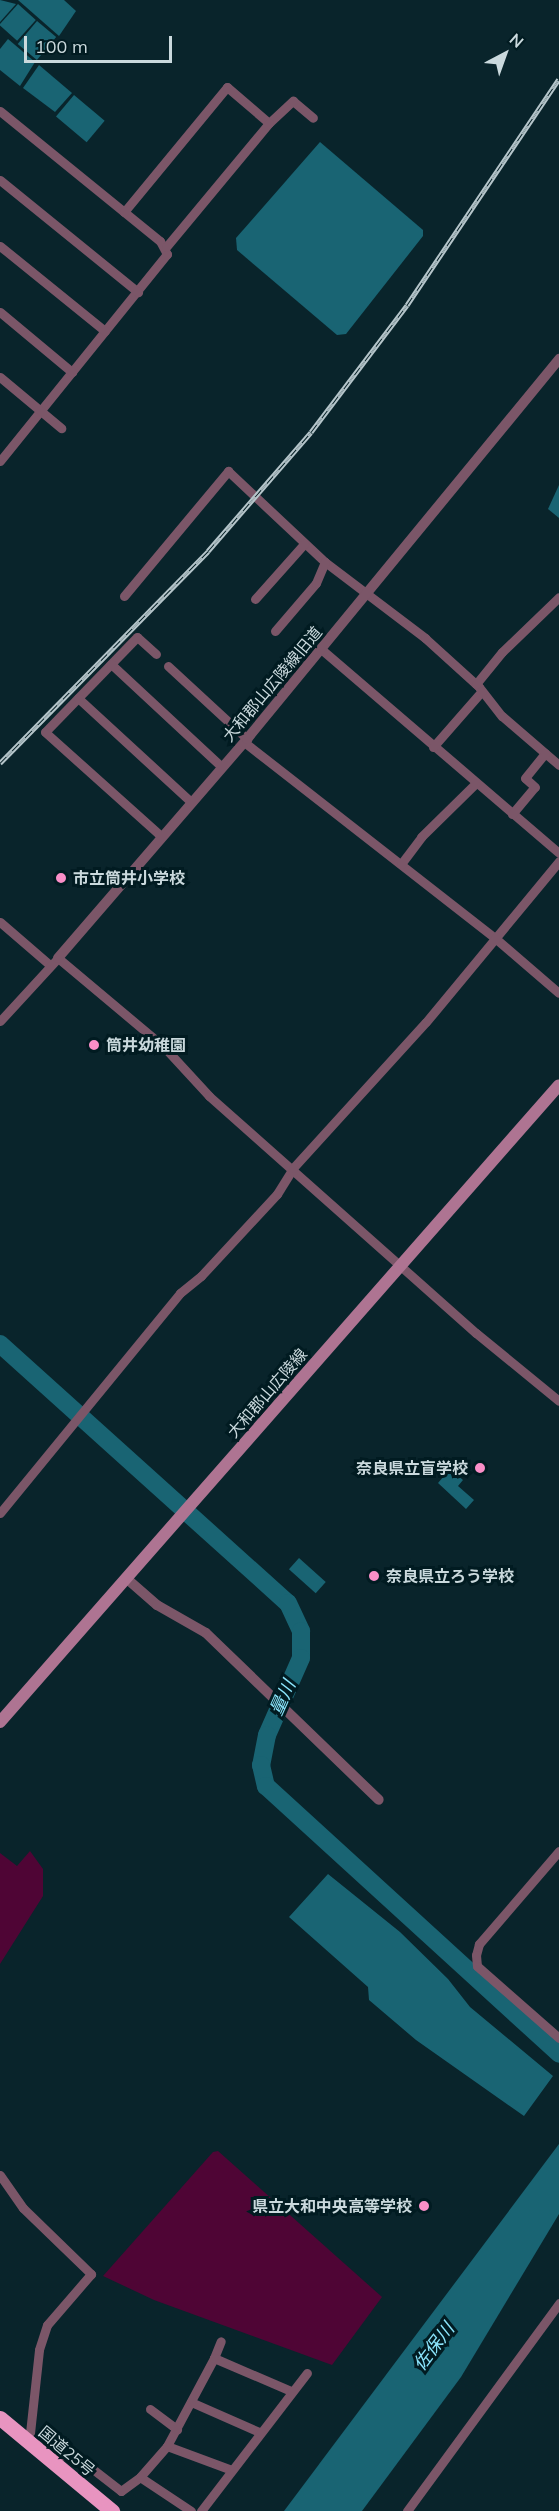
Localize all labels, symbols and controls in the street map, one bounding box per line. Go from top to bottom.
scale bar [27,24,176,62]
north arrow [475,24,535,84]
text: N [506,29,528,52]
text: 100 m [35,35,88,58]
street label: 大和郡山広陵線旧道 [218,623,326,745]
place label: 市立筒井小学校 [73,868,185,888]
marker: 市立筒井小学校 [54,871,68,885]
place label: 筒井幼稚園 [106,1035,186,1055]
marker: 筒井幼稚園 [87,1038,101,1052]
street label: 大和郡山広陵線 [223,1344,311,1442]
place label: 奈良県立盲学校 [356,1458,468,1478]
marker: 奈良県立盲学校 [473,1461,487,1475]
place label: 奈良県立ろう学校 [386,1566,514,1586]
marker: 奈良県立ろう学校 [367,1569,381,1583]
water label: 量川 [266,1677,300,1719]
place label: 県立大和中央高等学校 [252,2196,412,2216]
marker: 県立大和中央高等学校 [417,2199,431,2213]
water label: 佐保川 [409,2319,459,2375]
street label: 国道25号 [35,2422,99,2480]

